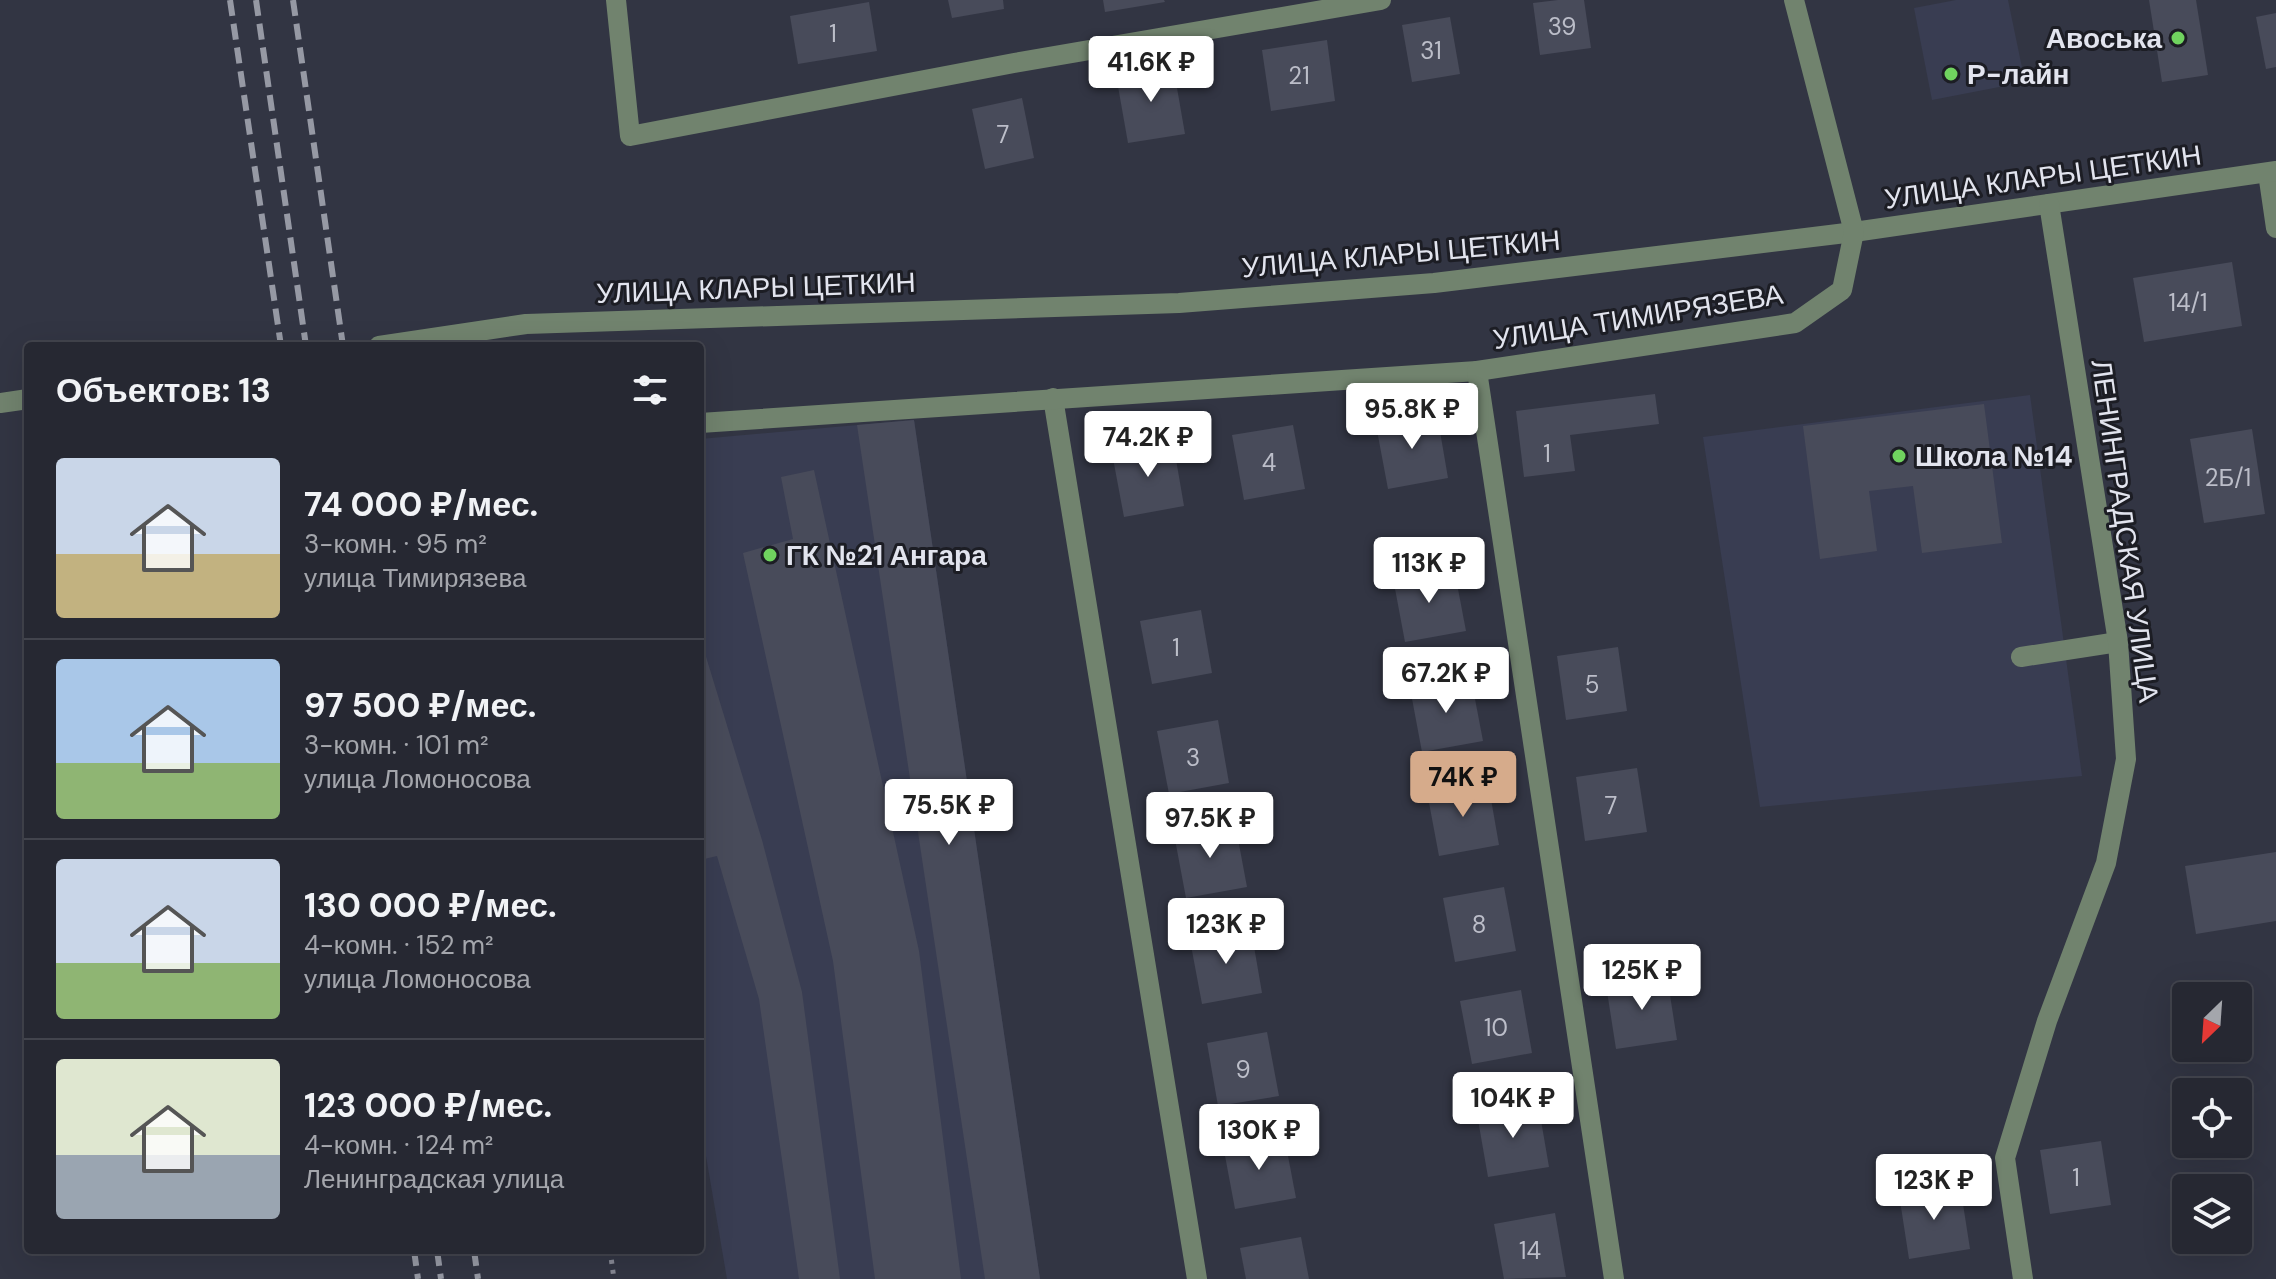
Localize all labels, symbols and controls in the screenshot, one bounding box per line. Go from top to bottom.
house number: 39 [1548,11,1576,42]
house number: 1 [829,18,837,49]
place label: Авоська [2046,20,2162,57]
marker: Авоська [2169,29,2187,47]
house number: 31 [1420,35,1442,66]
pin: 41.6K ₽ [1077,36,1225,104]
text: 41.6K ₽ [1107,45,1195,79]
place label: Р-лайн [1967,56,2069,93]
house number: 21 [1288,60,1310,91]
marker: Р-лайн [1942,65,1960,83]
house number: 7 [997,119,1009,150]
street label: УЛИЦА КЛАРЫ ЦЕТКИН [1882,136,2204,218]
street label: УЛИЦА КЛАРЫ ЦЕТКИН [1240,222,1562,286]
street label: УЛИЦА КЛАРЫ ЦЕТКИН [596,264,916,312]
street label: УЛИЦА ТИМИРЯЗЕВА [1490,276,1786,358]
house number: 14/1 [2169,287,2207,318]
street label: ЛЕНИНГРАДСКАЯ УЛИЦА [2083,357,2167,705]
text: Объектов: 13 [56,368,271,413]
icon: filters [628,368,672,412]
pin: 95.8K ₽ [1338,383,1486,451]
text: 95.8K ₽ [1364,392,1460,426]
pin: 74.2K ₽ [1074,411,1222,479]
text: 74.2K ₽ [1102,420,1194,454]
house number: 1 [1543,438,1551,469]
place label: Школа №14 [1915,438,2073,475]
house number: 4 [1262,447,1276,478]
marker: Школа №14 [1890,447,1908,465]
house number: 2Б/1 [2205,462,2251,493]
text: 74 000 ₽/мес. [304,482,538,527]
icon: home [120,490,216,586]
text: 3-комн. · 95 m² [304,527,487,561]
place label: ГК №21 Ангара [786,537,987,574]
pin: 113K ₽ [1364,537,1494,605]
marker: ГК №21 Ангара [761,546,779,564]
text: 113K ₽ [1392,546,1466,580]
text: улица Тимирязева [304,561,526,595]
house number: 1 [1172,632,1180,663]
pin: 67.2K ₽ [1372,647,1520,715]
text: 67.2K ₽ [1401,656,1491,690]
house number: 5 [1585,669,1599,700]
text: 97 500 ₽/мес. [304,683,536,728]
icon: home [120,691,216,787]
text: 3-комн. · 101 m² [304,728,489,762]
house number: 3 [1186,742,1200,773]
pin: 74K ₽ [1407,751,1519,819]
text: 74K ₽ [1428,760,1498,794]
text: улица Ломоносова [304,762,531,796]
pin: 75.5K ₽ [875,779,1023,847]
text: 75.5K ₽ [903,788,995,822]
house number: 7 [1605,790,1617,821]
pin: 97.5K ₽ [1136,792,1284,860]
text: 97.5K ₽ [1164,801,1256,835]
text: 130 000 ₽/мес. [304,883,556,928]
icon: home [120,891,216,987]
pin: 123K ₽ [1161,898,1291,966]
text: 123K ₽ [1186,907,1266,941]
house number: 8 [1472,909,1486,940]
text: 4-комн. · 152 m² [304,928,494,962]
pin: 125K ₽ [1577,944,1707,1012]
text: 125K ₽ [1602,953,1682,987]
text: улица Ломоносова [304,962,531,996]
north arrow [2172,982,2252,1062]
map controls [2172,982,2252,1254]
house number: 10 [1484,1012,1508,1043]
house number: 9 [1235,1054,1251,1085]
pin: 104K ₽ [1448,1072,1578,1140]
button: locate [2172,1078,2252,1158]
text: 104K ₽ [1471,1081,1555,1115]
text: 123 000 ₽/мес. [304,1083,552,1128]
icon: home [120,1091,216,1187]
pin: 130K ₽ [1194,1104,1324,1172]
text: 130K ₽ [1217,1113,1301,1147]
text: 4-комн. · 124 m² [304,1128,493,1162]
pin: 123K ₽ [1869,1154,1999,1222]
text: Ленинградская улица [304,1162,564,1196]
house number: 1 [2072,1162,2080,1193]
text: 123K ₽ [1894,1163,1974,1197]
button: layers [2172,1174,2252,1254]
house number: 14 [1519,1235,1541,1266]

